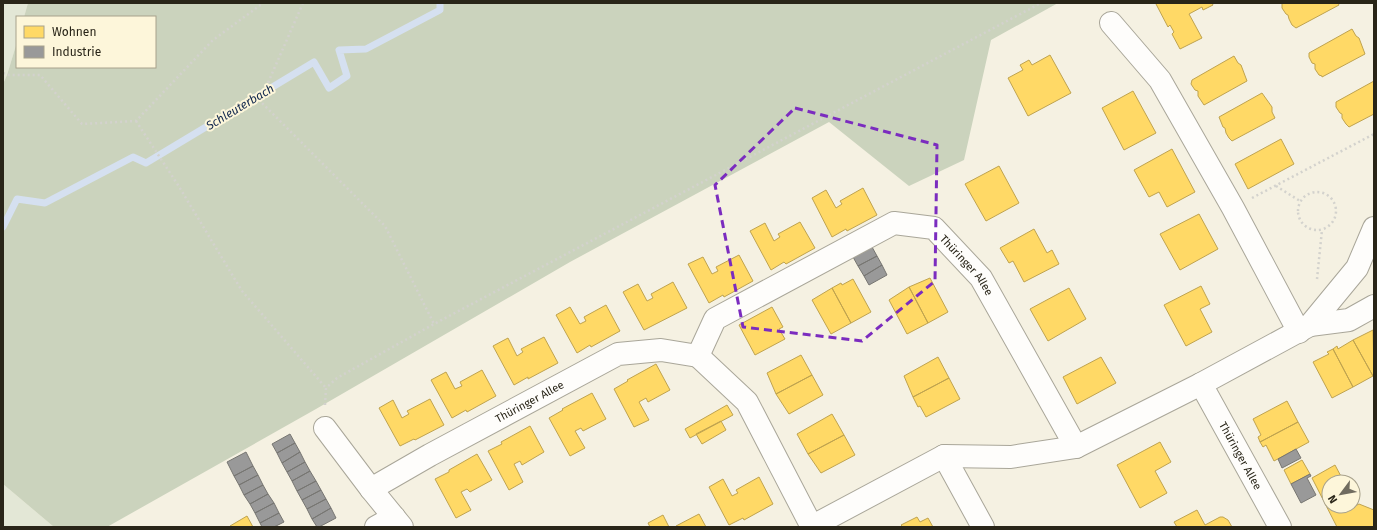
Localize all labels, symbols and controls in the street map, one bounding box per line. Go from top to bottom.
legend [16,16,156,68]
text: Wohnen [52,25,96,39]
text: Industrie [52,45,101,59]
water label: Schleuterbach [203,81,277,133]
street label: Thüringer Allee [937,232,996,298]
street label: Thüringer Allee [493,378,566,426]
street label: Thüringer Allee [1216,420,1264,492]
north arrow [1321,474,1361,514]
text: N [1325,492,1340,506]

